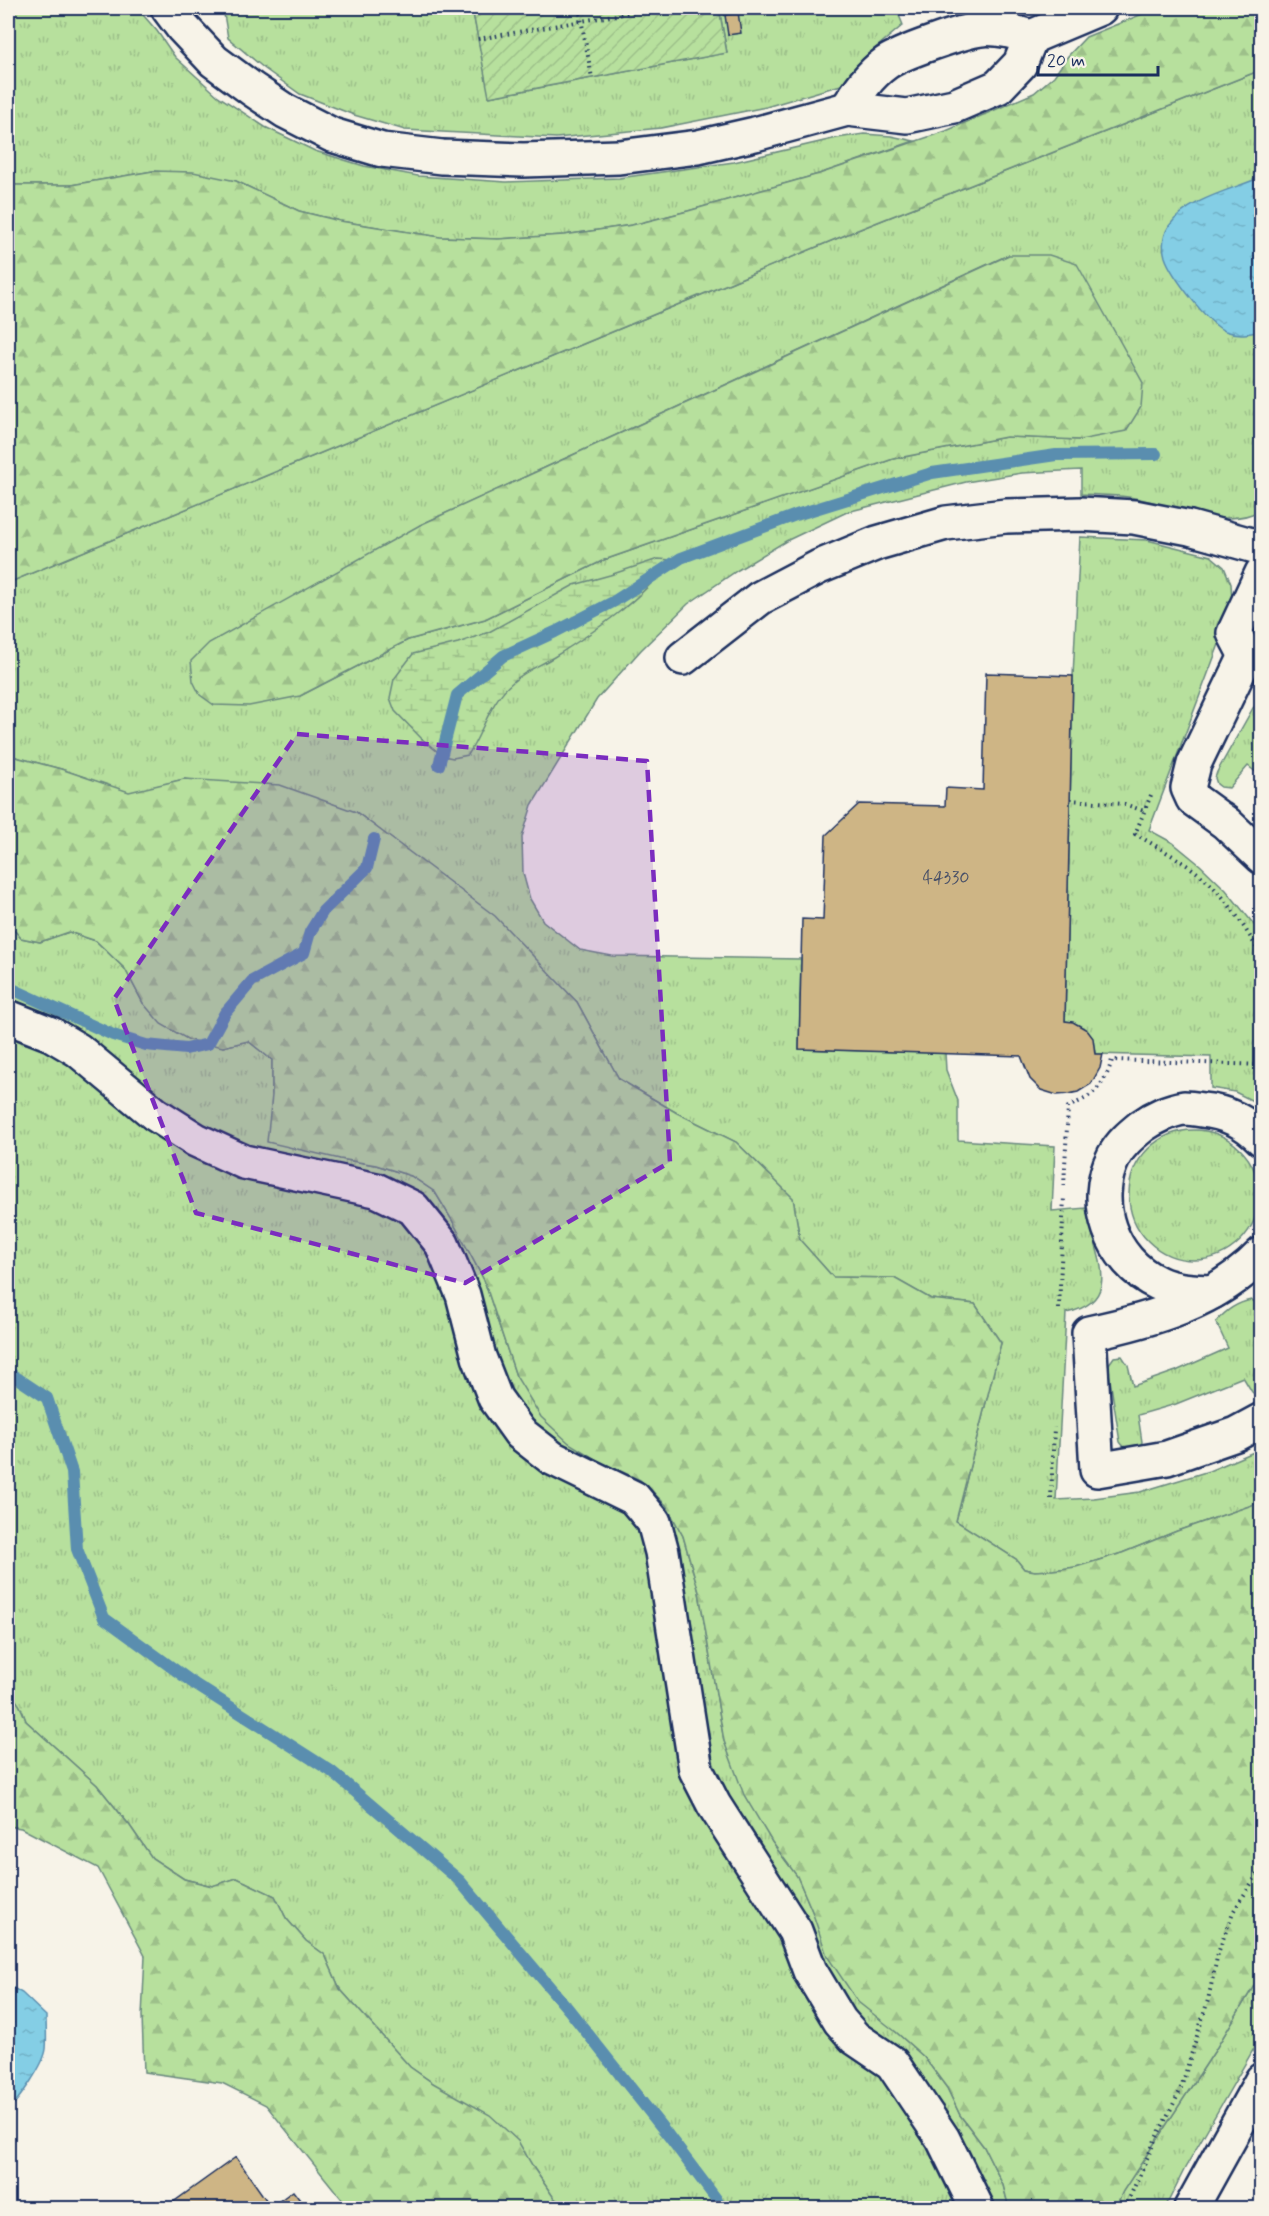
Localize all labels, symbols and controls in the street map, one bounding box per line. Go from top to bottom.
scale bar [1038,39,1158,77]
text: 20 m [1047,49,1085,73]
house number: 44330 [922,866,970,890]

